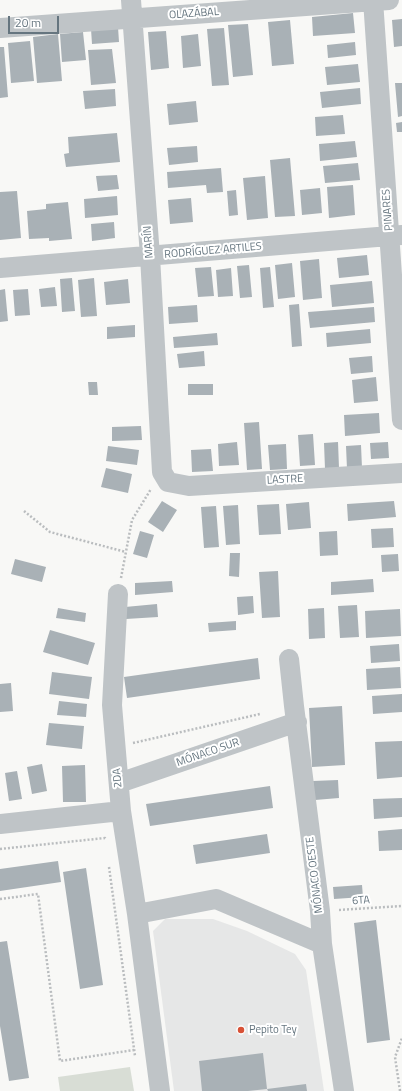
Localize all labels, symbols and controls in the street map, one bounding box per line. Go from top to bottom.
street label: OLAZÁBAL [169,6,219,22]
scale bar [10,8,61,34]
text: 20 m [15,13,41,32]
street label: PINARES [380,189,396,231]
street label: MARÍN [141,225,157,259]
street label: RODRÍGUEZ ARTILES [164,240,262,262]
street label: LASTRE [267,472,303,488]
street label: MÓNACO SUR [175,736,241,770]
street label: 2DA [111,768,125,788]
street label: MÓNACO OESTE [304,836,326,914]
street label: 6TA [352,894,370,908]
place label: Pepito Tey [249,1023,297,1037]
marker: Pepito Tey [236,1025,246,1035]

